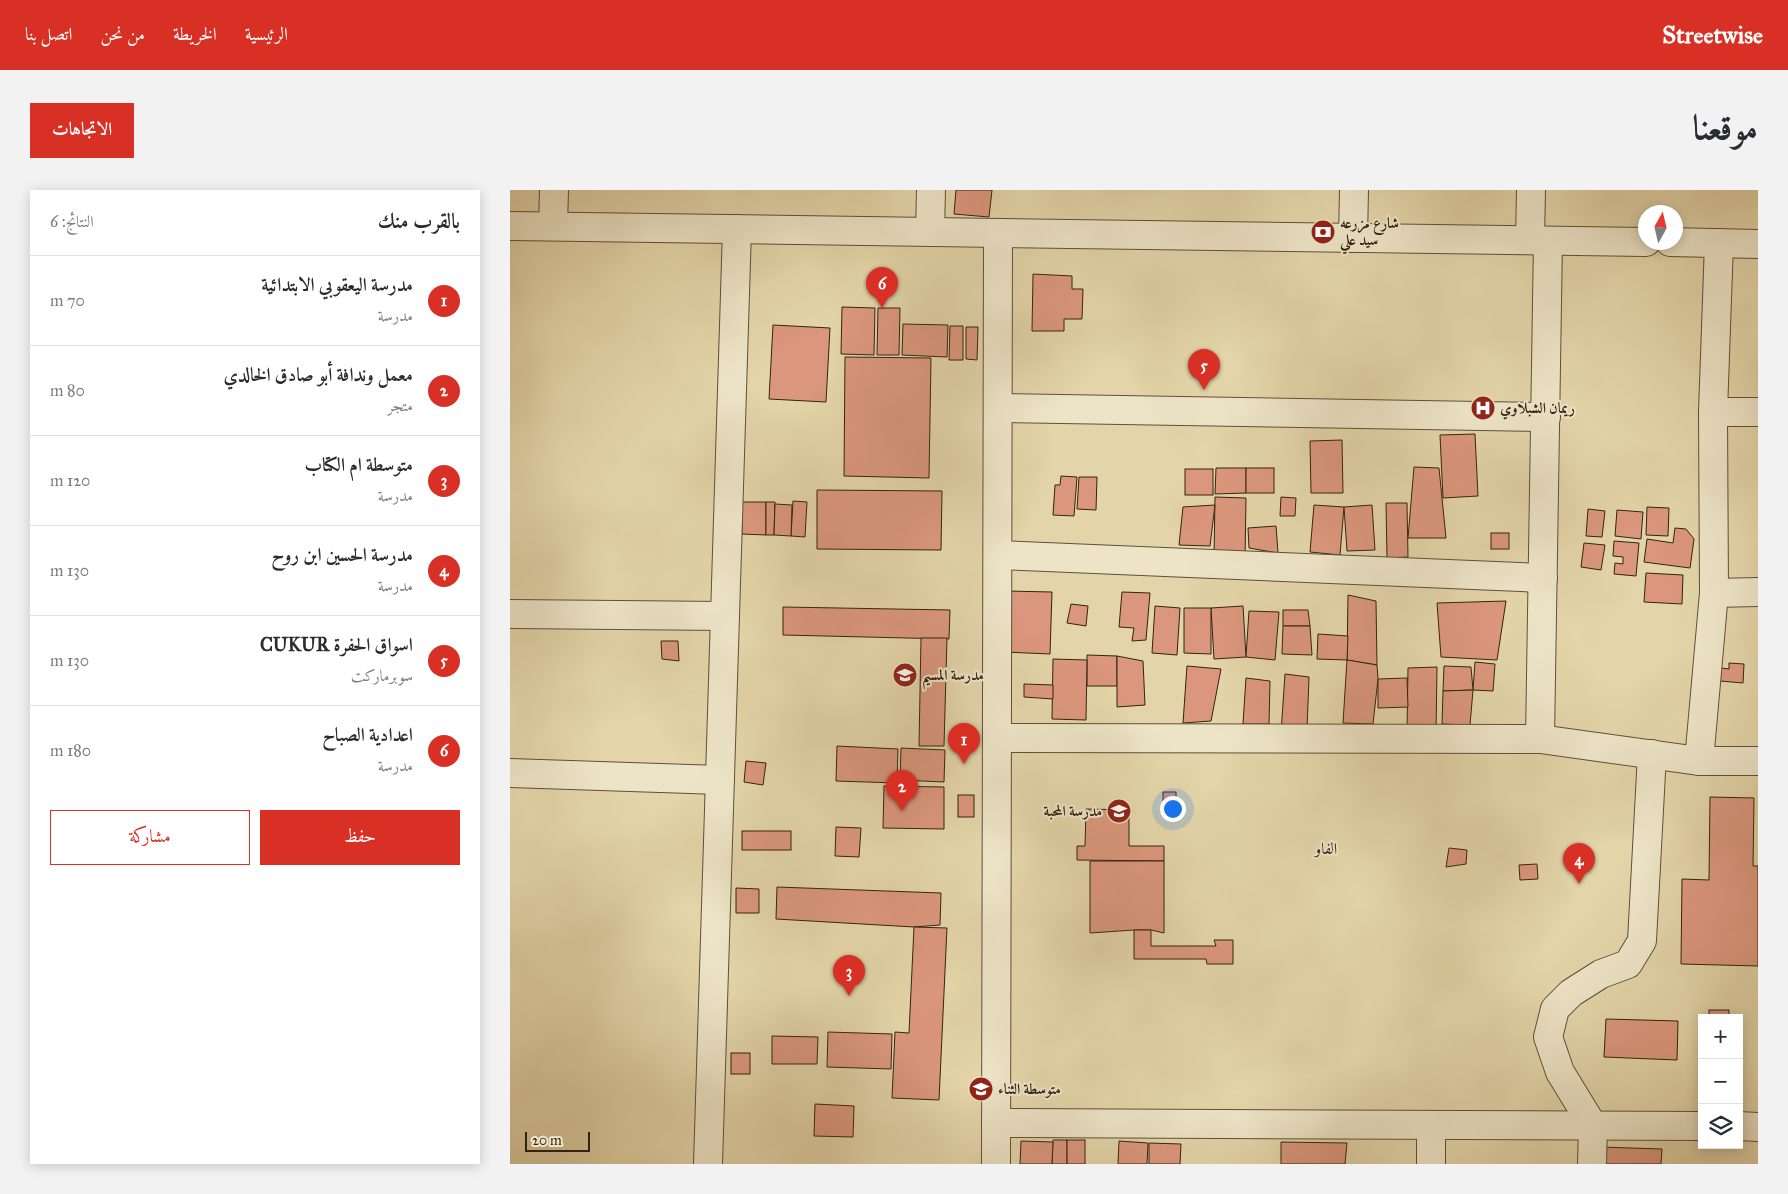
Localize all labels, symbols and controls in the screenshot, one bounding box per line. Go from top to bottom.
text: Streetwise [1662,20,1763,50]
text: اتصل بنا [25,23,72,45]
text: من نحن [100,23,145,45]
text: الخريطة [173,23,217,45]
text: الرئيسية [245,23,288,45]
button: الاتجاهات [30,103,134,158]
text: موقعنا [1693,106,1758,149]
north arrow [1638,205,1683,250]
text: بالقرب منك [378,208,460,234]
text: النتائج: 6 [50,212,94,231]
place label: شارع مزرعه سيد علي [1339,214,1399,255]
bank icon: شارع مزرعه سيد علي [1310,219,1336,245]
pin: 6 [866,267,898,308]
text: مدرسة اليعقوبي الابتدائية [261,273,413,296]
text: 70 m [50,291,85,310]
text: 1 [441,291,447,310]
text: مدرسة [378,306,413,325]
pin: 5 [1188,349,1220,390]
text: معمل وندافة أبو صادق الخالدي [224,363,413,386]
text: 80 m [50,381,85,400]
text: 2 [440,381,448,400]
hospital icon: ريمان الشبلاوي [1470,395,1496,421]
text: متجر [388,396,413,415]
place label: ريمان الشبلاوي [1500,399,1575,420]
text: متوسطة ام الكتاب [304,453,413,476]
text: 120 m [50,471,90,490]
text: 3 [441,471,447,490]
text: مدرسة [378,486,413,505]
text: مدرسة الحسين ابن روح [271,543,413,566]
text: 130 m [50,561,89,580]
text: 4 [440,561,448,580]
text: مدرسة [378,576,413,595]
text: اسواق الحفرة CUKUR [260,633,413,656]
text: 130 m [50,651,89,670]
text: 5 [440,651,448,670]
school or university icon: مدرسة المسيم [892,662,918,688]
text: سوبرماركت [351,666,413,685]
place label: مدرسة المسيم [922,666,984,690]
text: اعدادية الصباح [322,723,413,746]
pin: 1 [948,723,980,764]
text: 180 m [50,741,91,760]
text: 6 [440,741,448,760]
text: مدرسة [378,756,413,775]
pin: 2 [886,770,918,811]
your location [1160,796,1186,822]
school or university icon: مدرسة المحبة [1106,798,1132,824]
place label: مدرسة المحبة [1044,802,1102,820]
button: مشاركة [50,810,250,865]
button: حفظ [260,810,460,865]
district label: الفاو [1313,839,1337,858]
pin: 4 [1563,843,1595,884]
pin: 3 [833,955,865,996]
map controls [1698,1014,1743,1149]
button: + [1698,1014,1743,1059]
button: − [1698,1059,1743,1104]
school or university icon: متوسطة الثناء [968,1076,994,1102]
place label: متوسطة الثناء [998,1080,1061,1098]
button: layers [1698,1104,1743,1149]
scale bar [525,1129,590,1152]
text: 20 m [532,1132,562,1149]

